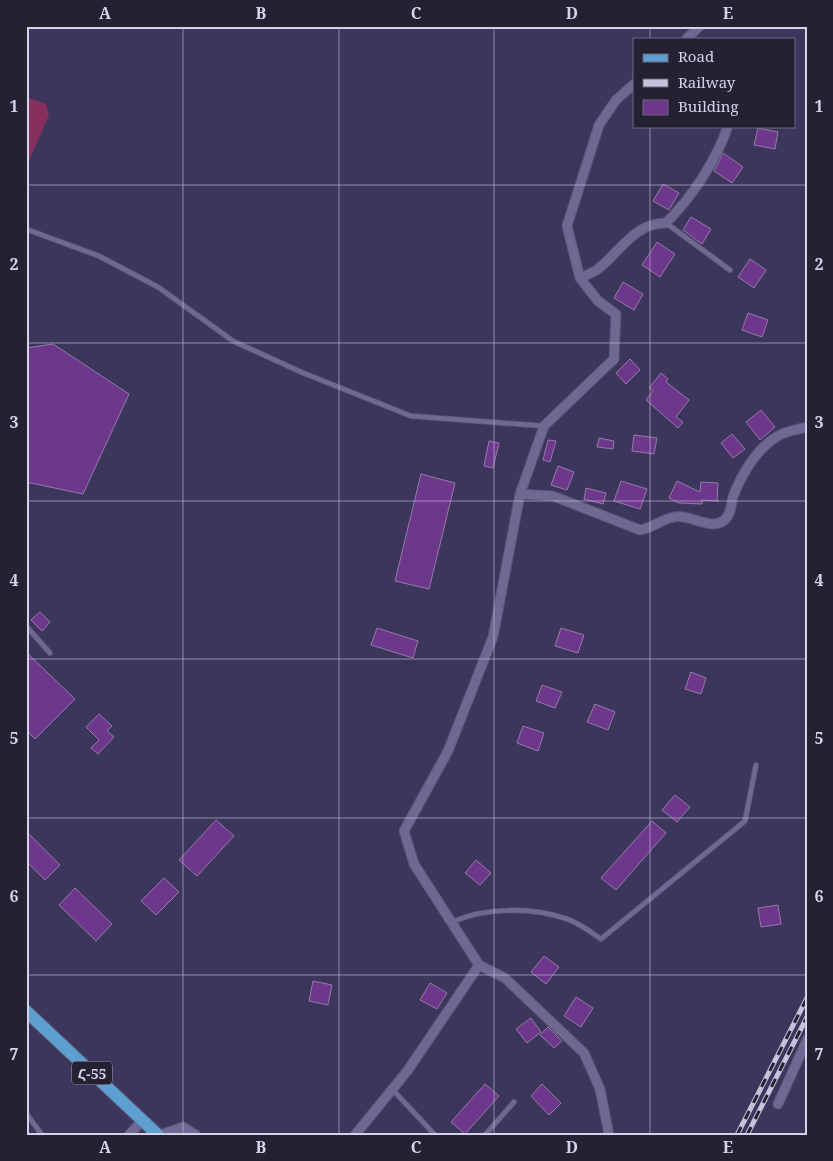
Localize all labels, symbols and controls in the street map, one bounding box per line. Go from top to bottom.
text: A [99,2,112,24]
text: B [256,2,267,24]
text: C [411,2,422,24]
text: D [566,2,578,24]
text: E [723,2,733,24]
legend [633,38,796,128]
text: Road [678,46,714,66]
text: Railway [678,72,736,92]
text: 1 [9,95,19,117]
text: 1 [814,95,824,117]
text: Building [678,96,739,116]
text: 2 [9,253,19,275]
text: 2 [814,253,824,275]
text: 3 [9,411,19,433]
text: 3 [814,411,824,433]
text: 4 [9,569,19,591]
text: 4 [814,569,824,591]
text: 5 [9,727,19,749]
text: 5 [814,727,824,749]
text: 6 [9,885,19,907]
text: 6 [814,885,824,907]
text: 7 [9,1043,19,1065]
text: 7 [814,1043,824,1065]
road number: Հ-55 [72,1062,112,1084]
text: A [99,1136,112,1158]
text: B [256,1136,267,1158]
text: C [411,1136,422,1158]
text: D [566,1136,578,1158]
text: E [723,1136,733,1158]

